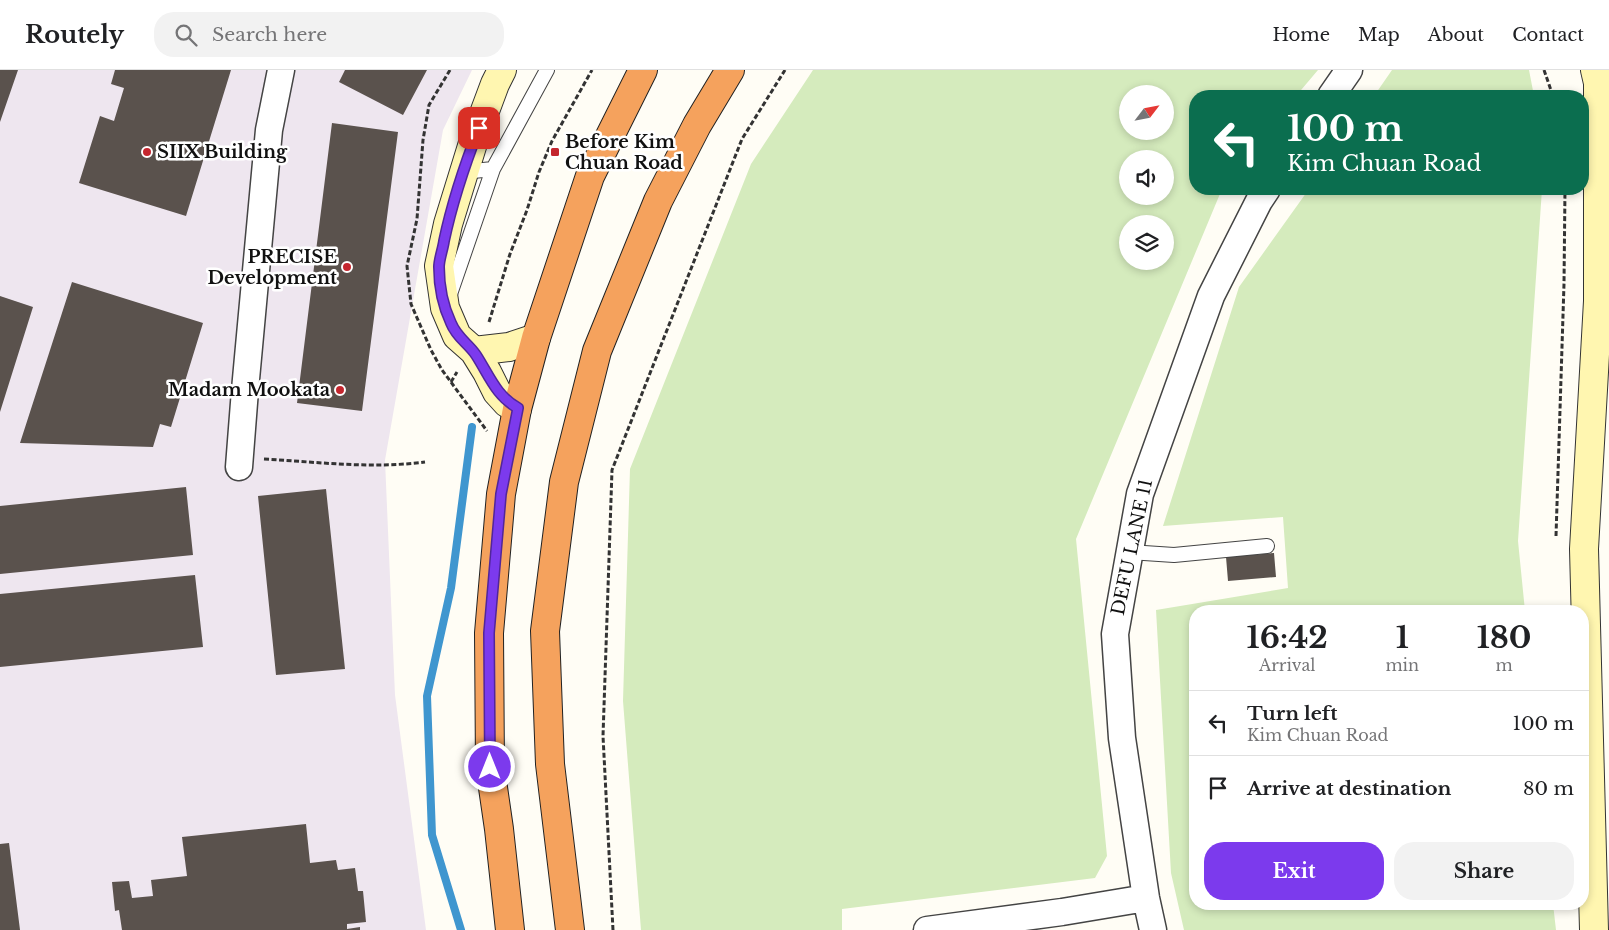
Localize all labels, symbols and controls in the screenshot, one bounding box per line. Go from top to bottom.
search box [154,12,504,57]
text: Routely [25,20,124,49]
icon: search [172,21,200,49]
text: Search here [212,23,327,46]
text: Home [1272,24,1330,46]
text: Map [1358,24,1400,46]
text: About [1428,24,1484,46]
text: Contact [1512,24,1584,46]
north arrow [1119,85,1174,140]
map controls [1119,85,1174,270]
pin [458,107,500,149]
text: 100 m [1287,107,1403,150]
icon: left [1204,110,1269,175]
icon: arrive [465,114,493,142]
place label: Before Kim Chuan Road [565,131,683,174]
place label: SIIX Building [157,141,288,163]
marker: SIIX Building [141,146,153,158]
marker: Before Kim Chuan Road [549,146,561,158]
button: sound [1119,150,1174,205]
text: Kim Chuan Road [1287,150,1481,177]
button: layers [1119,215,1174,270]
place label: PRECISE Development [208,246,337,289]
marker: PRECISE Development [341,261,353,273]
place label: Madam Mookata [168,379,331,401]
marker: Madam Mookata [334,384,346,396]
street label: DEFU LANE 11 [1107,477,1157,617]
text: 16:42 [1247,619,1328,656]
text: 1 [1396,619,1409,656]
text: 180 [1477,619,1531,656]
text: Arrival [1259,655,1316,675]
text: min [1385,655,1419,675]
text: m [1495,655,1513,675]
text: Turn left [1247,702,1338,725]
icon: left [1204,709,1232,737]
text: 100 m [1513,712,1574,735]
text: Kim Chuan Road [1247,725,1388,745]
position arrow [463,740,515,792]
icon: arrive [1204,774,1232,802]
text: Arrive at destination [1247,777,1451,800]
text: 80 m [1523,777,1574,800]
button: Exit [1204,842,1384,900]
button: Share [1394,842,1574,900]

